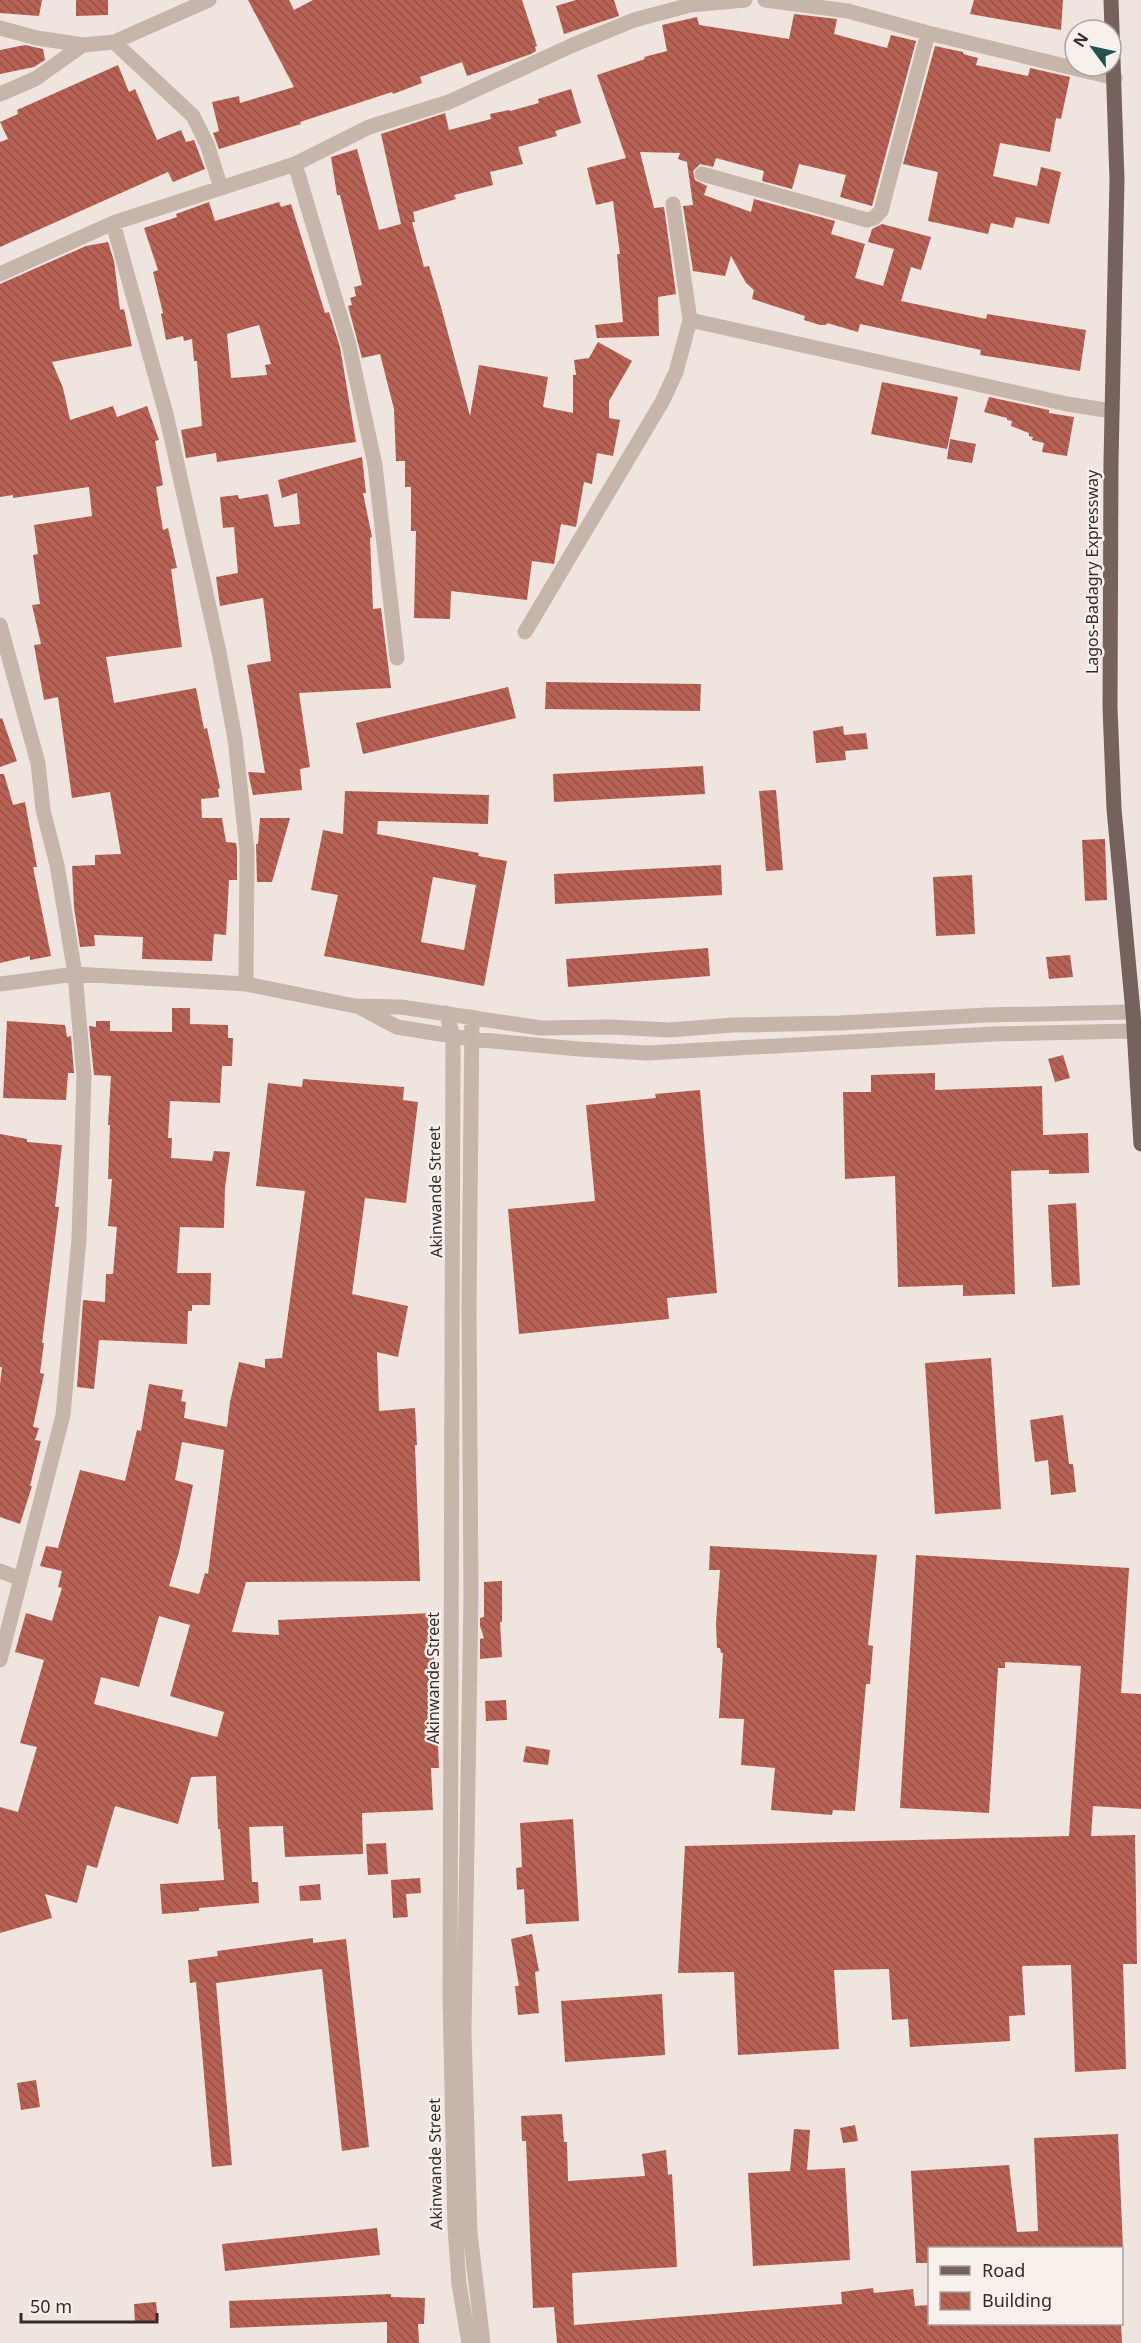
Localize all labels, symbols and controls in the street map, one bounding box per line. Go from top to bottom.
north arrow [1063,18,1123,78]
text: N [1068,28,1093,51]
street label: Lagos-Badagry Expressway [1081,469,1103,674]
street label: Akinwande Street [423,1126,447,1258]
street label: Akinwande Street [422,1612,444,1744]
street label: Akinwande Street [423,2098,447,2230]
legend [928,2247,1123,2325]
text: Road [982,2258,1025,2282]
scale bar [21,2286,158,2324]
text: Building [982,2288,1052,2312]
text: 50 m [30,2294,72,2318]

